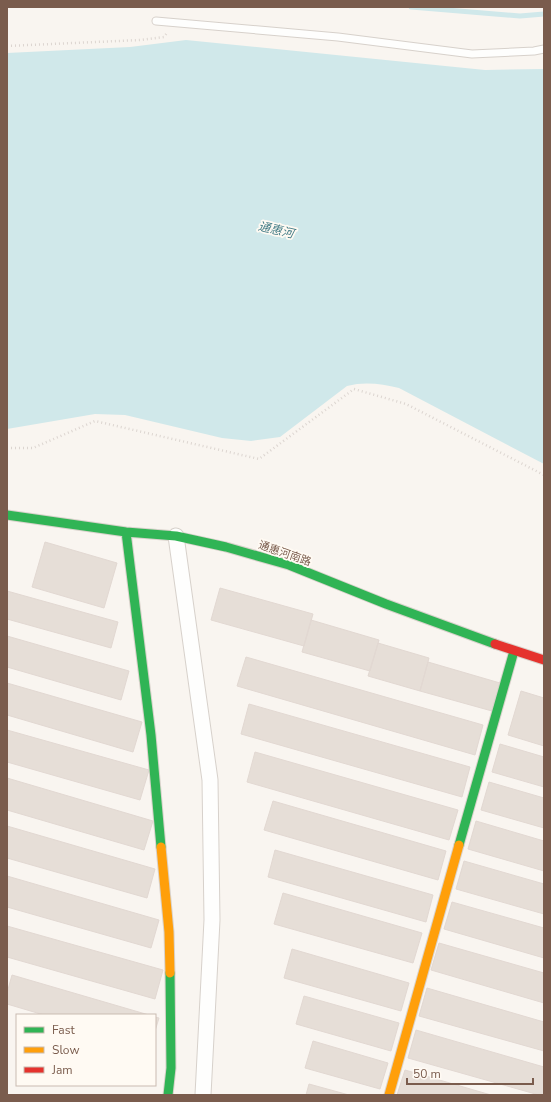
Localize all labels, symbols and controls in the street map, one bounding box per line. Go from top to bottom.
water label: 通惠河 [257,218,297,242]
street label: 通惠河南路 [256,537,313,570]
legend [16,1014,156,1086]
text: Fast [52,1022,75,1038]
text: Slow [52,1042,80,1058]
scale bar [407,1060,533,1086]
text: Jam [51,1062,73,1078]
text: 50 m [413,1066,441,1082]

